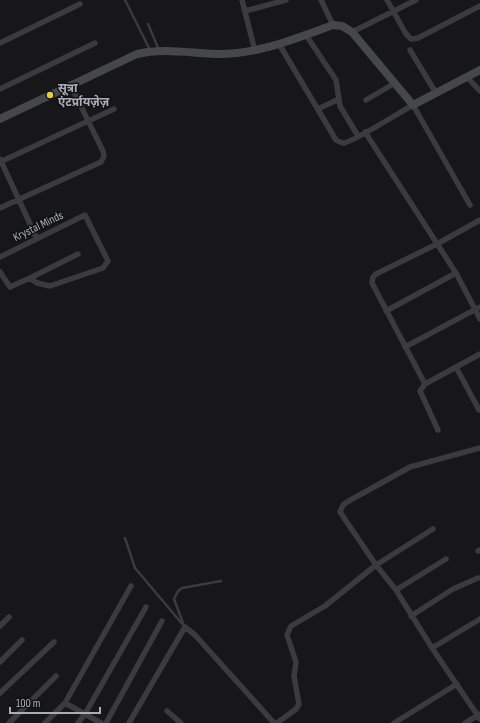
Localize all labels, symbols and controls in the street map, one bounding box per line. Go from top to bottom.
place label: सूत्रा एंटर्प्रायज़ेज़ [58,81,110,110]
marker: सूत्रा एंटर्प्रायज़ेज़ [45,90,55,100]
street label: Krystal Minds [11,208,66,245]
scale bar [10,689,100,715]
text: 100 m [16,696,41,711]

